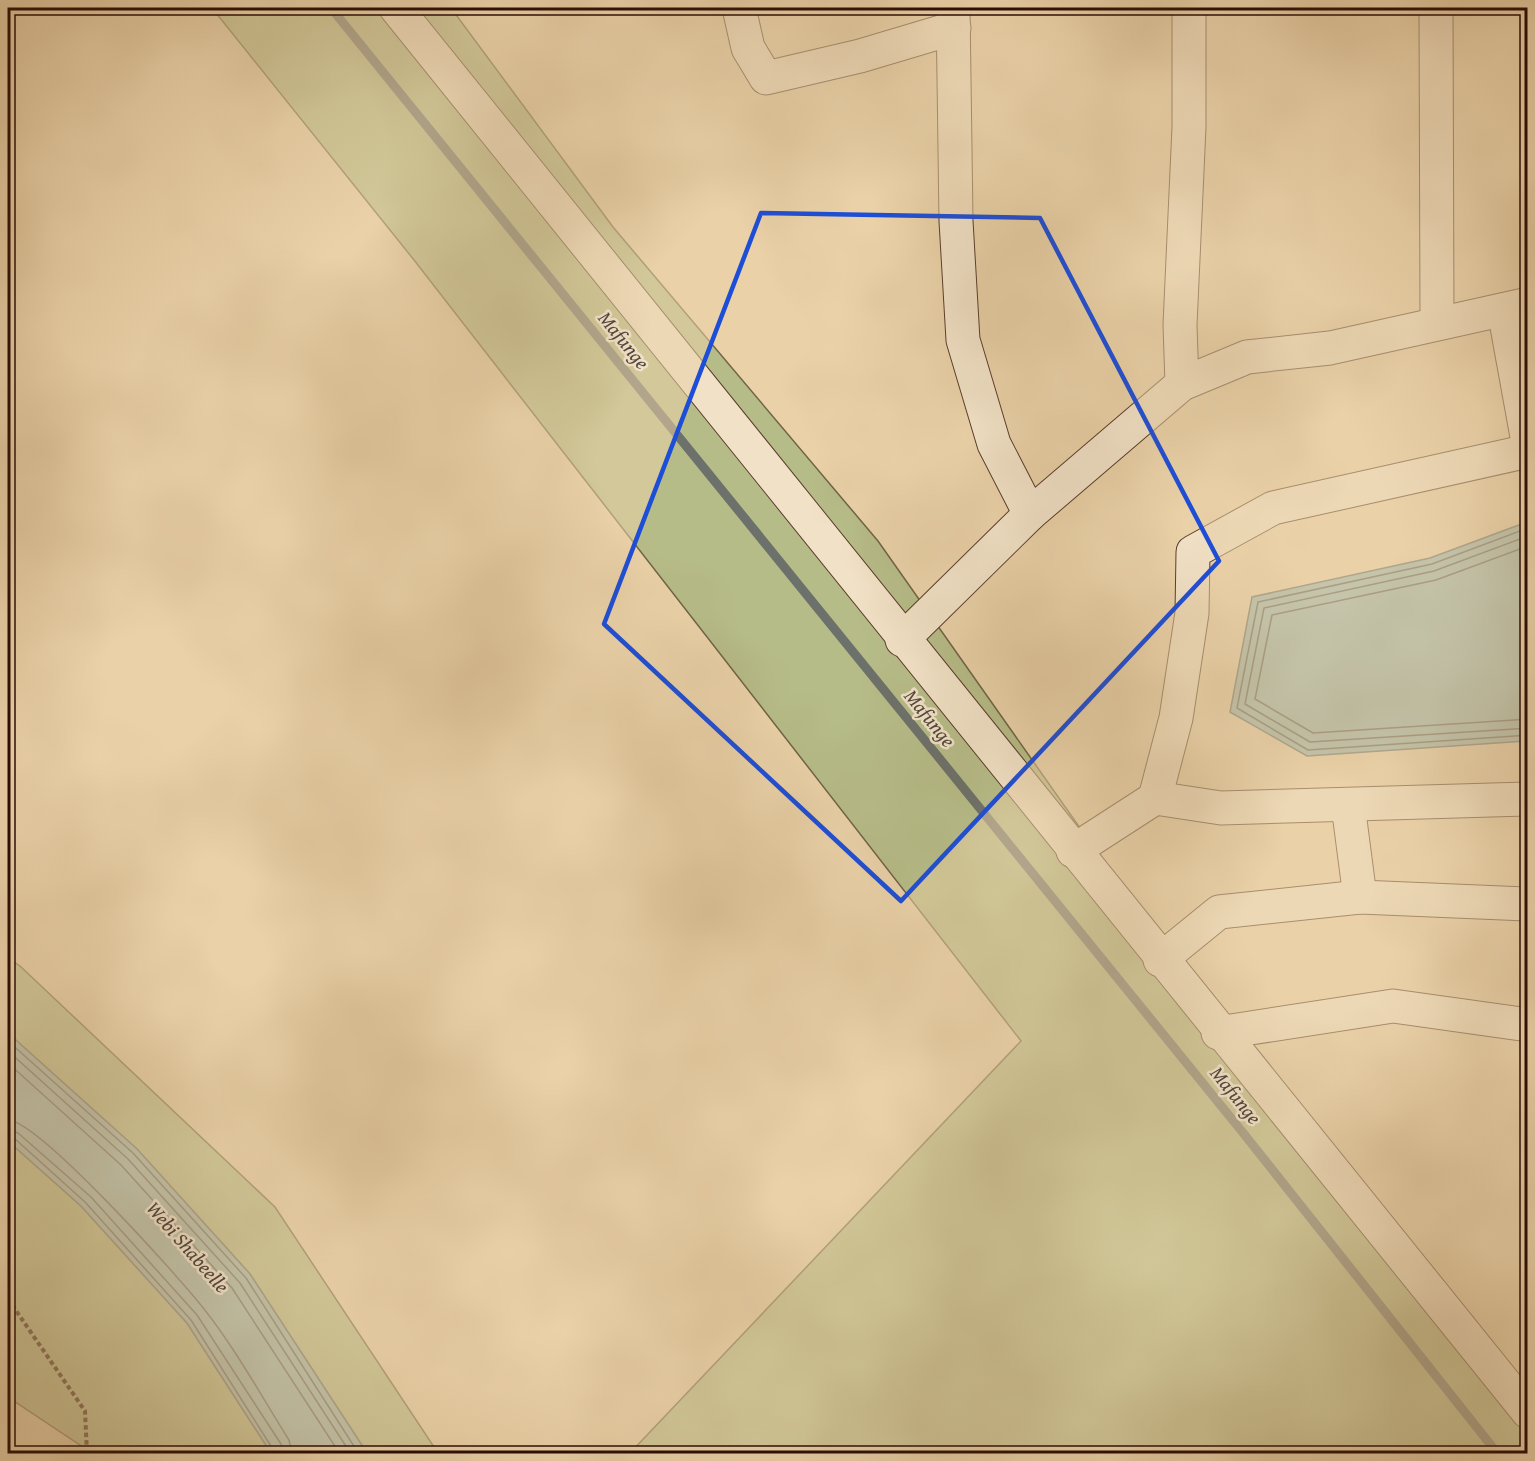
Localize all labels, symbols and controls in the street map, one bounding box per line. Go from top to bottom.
water label: Mafunge [592,304,657,375]
water label: Mafunge [898,682,963,753]
water label: Mafunge [1204,1059,1269,1130]
water label: Webi Shabeelle [140,1194,237,1299]

